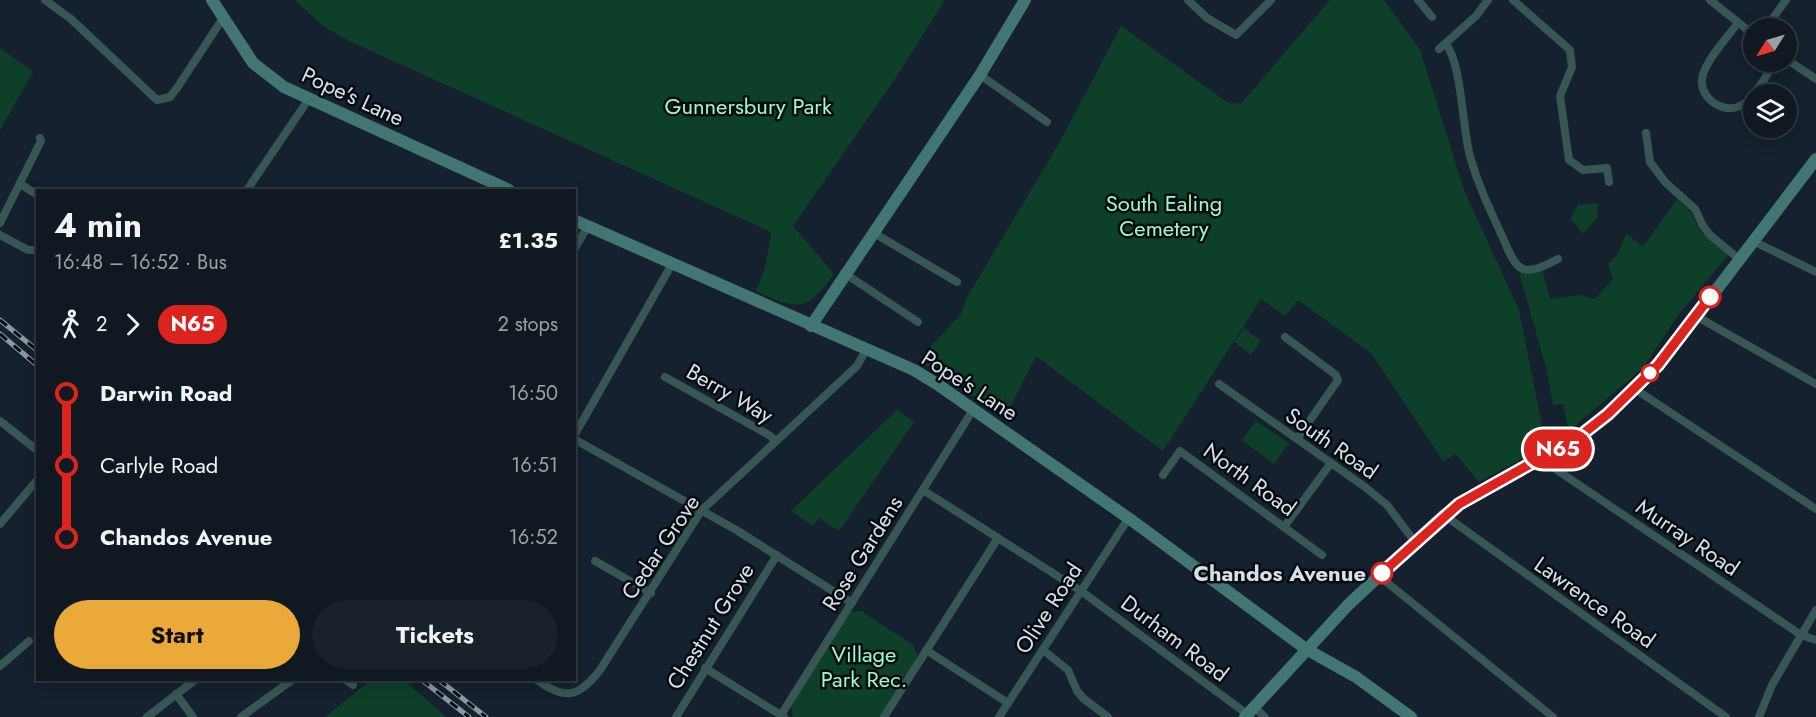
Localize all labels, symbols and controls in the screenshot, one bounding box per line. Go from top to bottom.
north arrow [1743,18,1797,72]
map controls [1743,18,1797,138]
street label: Pope's Lane [297,58,409,134]
button: layers [1743,84,1797,138]
park label: Gunnersbury Park [664,90,832,122]
park label: South Ealing Cemetery [1106,187,1222,244]
text: 4 min [54,202,142,249]
text: £1.35 [498,224,558,256]
text: 16:48 – 16:52 · Bus [54,248,227,277]
unlabelled marker [1699,286,1721,308]
icon: walk [54,308,87,341]
icon: forward [116,308,149,341]
text: N65 [170,309,215,339]
text: 2 [96,310,107,339]
text: 2 stops [497,310,558,339]
street label: Pope's Lane [915,342,1025,428]
street label: Berry Way [681,355,780,431]
unlabelled marker [1641,364,1659,382]
text: Darwin Road [100,377,232,409]
text: 16:50 [508,379,558,408]
street label: South Road [1279,399,1385,487]
line badge: N65 [1524,430,1592,468]
street label: North Road [1197,434,1303,524]
text: N65 [1536,434,1580,464]
text: Carlyle Road [100,449,218,481]
text: 16:51 [511,451,558,480]
street label: Cedar Grove [613,488,707,606]
street label: Rose Gardens [814,489,910,617]
street label: Murray Road [1630,491,1746,583]
text: Chandos Avenue [100,521,272,553]
text: 16:52 [509,523,558,552]
street label: Lawrence Road [1528,548,1662,656]
street label: Olive Road [1007,556,1089,660]
street label: Chestnut Grove [658,557,762,695]
place label: Chandos Avenue [1194,557,1366,589]
marker: Chandos Avenue [1371,562,1393,584]
street label: Durham Road [1114,587,1236,689]
button: Start [54,600,300,669]
button: Tickets [312,600,558,669]
park label: Village Park Rec. [821,638,907,695]

